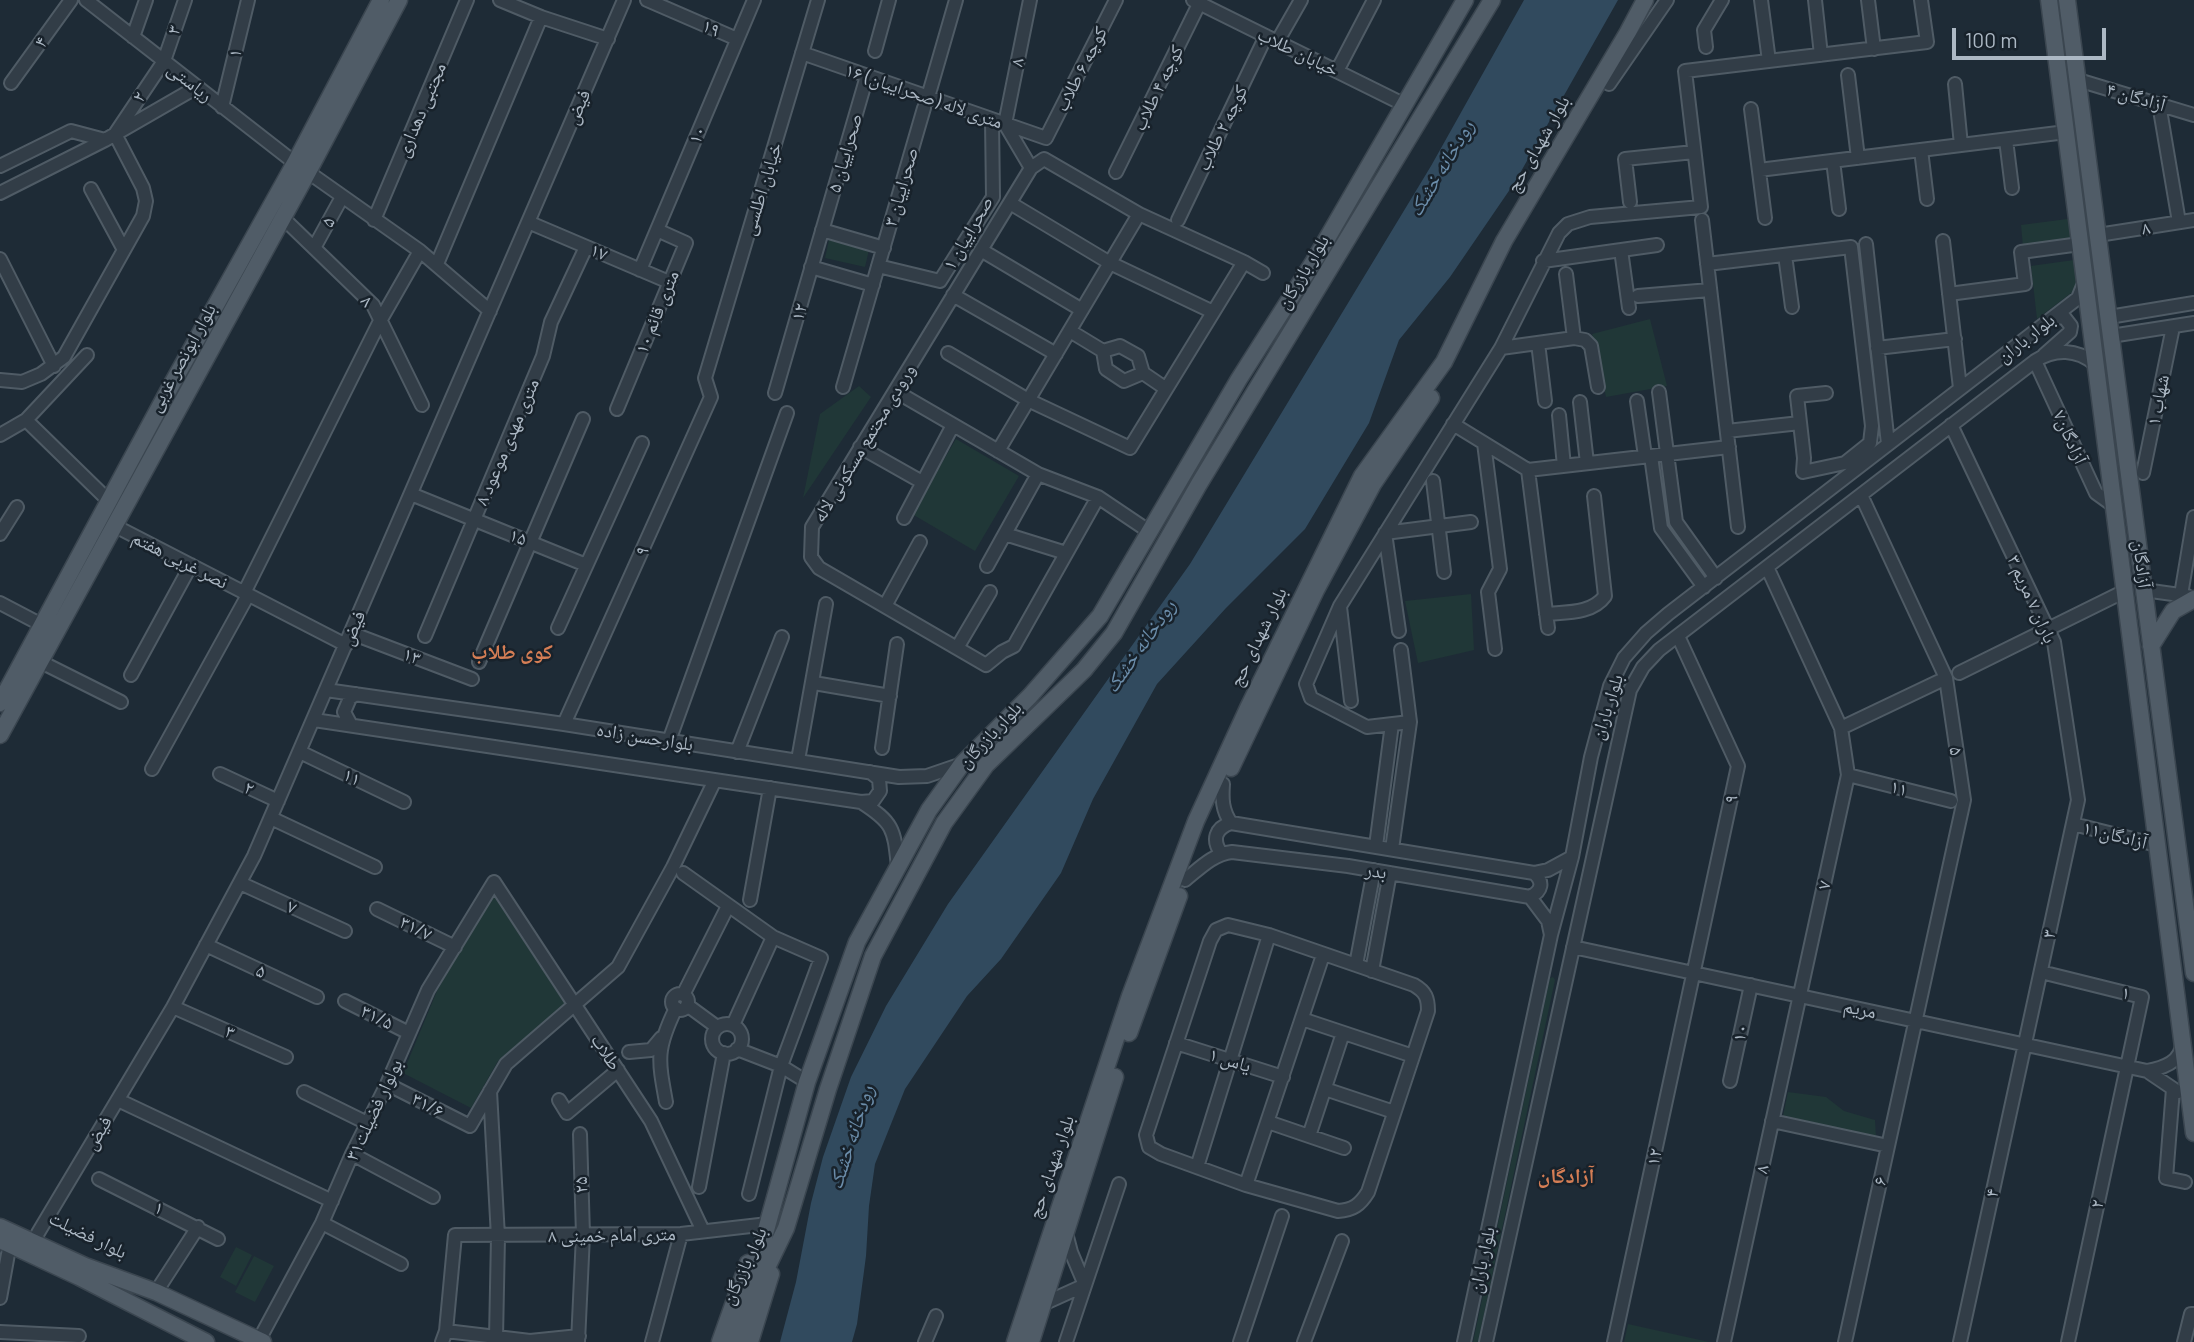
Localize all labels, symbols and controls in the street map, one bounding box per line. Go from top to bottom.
street label: ۱۹ [699,14,723,42]
scale bar [1956,14,2110,58]
street label: ۳ [162,22,186,38]
street label: کوچه ۶ طلاب [1050,23,1112,115]
street label: خیابان طلاب [1254,23,1342,81]
text: 100 m [1965,27,2018,52]
street label: ۴ [29,32,53,52]
street label: کوچه ۴ طلاب [1128,41,1188,135]
street label: ۱ [223,46,247,60]
street label: ۸ [1005,56,1029,68]
street label: ریاستی [163,57,217,107]
street label: ۱۶ متری لاله (صحراییان) [842,58,1006,134]
street label: مجتبی دهداری [391,59,451,161]
street label: آزادگان ۴ [2104,78,2168,116]
street label: کوچه ۲ طلاب [1192,81,1252,175]
street label: فیض [561,86,595,128]
street label: ۲ [127,87,151,107]
street label: بلوار شهدای حج [1501,92,1575,196]
street label: ۵ صحراییان [823,111,867,195]
water label: رودخانه خشک [1402,115,1480,221]
street label: ۱۰ [683,123,711,147]
street label: خيابان اطلسى [737,140,787,238]
street label: صحراییان ۳ [879,145,923,229]
street label: صحراییان ۱ [938,192,998,274]
street label: ۵ [316,213,340,231]
street label: ۸ [2140,216,2152,240]
street label: بلوار بازرگان [1272,231,1334,313]
street label: ۱۷ [587,238,611,266]
street label: ۱۰ متری قائم [630,267,684,357]
street label: ۸ [356,290,378,312]
street label: بلوار ابونصر غربی [143,300,221,416]
street label: ۱۲ [786,301,812,323]
street label: بلوار باران [1992,308,2060,368]
street label: ورودی مجتمع مسکونی لاله [808,360,920,526]
street label: شهاب ۱ [2142,373,2174,427]
street label: ۸ متری مهدی موعود [470,375,544,509]
street label: آزادگان۷ [2048,407,2092,467]
street label: ۱۵ [506,523,530,551]
street label: نصر غربی هفتم [128,526,232,594]
street label: آزادگان [2128,539,2156,589]
street label: ۹ [630,542,654,560]
street label: باران ۷ مریم ۳ [2002,551,2062,647]
street label: بلوار شهدای حج [1224,583,1292,691]
water label: رودخانه خشک [1099,594,1181,698]
street label: فیض [336,607,370,649]
district label: کوی طلاب [471,639,553,665]
street label: ۱۳ [400,642,424,670]
street label: بلوار باران [1586,671,1628,743]
street label: بلوار بازرگان [953,697,1027,773]
street label: بلوارحسن زاده [595,718,695,756]
street label: ۵ [1944,745,1968,757]
street label: ۱۱ [339,763,365,791]
street label: ۱۱ [1888,775,1910,801]
street label: ۲ [240,776,258,800]
street label: ۹ [1719,792,1743,806]
street label: آزادگان۱۱ [2081,816,2149,854]
street label: بدر [1364,858,1388,884]
street label: ۷ [1812,878,1836,892]
street label: ۷ [283,895,301,919]
street label: ۳۱/۷ [396,910,436,946]
street label: ۳ [2037,927,2061,941]
street label: ۵ [252,959,270,983]
street label: ۱ [2119,981,2133,1005]
street label: مریم [1842,994,1878,1024]
street label: ۳۱/۵ [357,999,397,1035]
street label: ۳ [221,1020,239,1044]
street label: ۱۰ [1727,1022,1753,1044]
street label: طلاب [586,1030,626,1074]
street label: یاس ۱ [1206,1043,1254,1077]
street label: بولوار فضیلت۳۱ [341,1056,407,1164]
water label: رودخانه خشک [822,1082,880,1192]
street label: ۳۱/۶ [408,1087,448,1123]
street label: فیض [79,1112,117,1154]
street label: بلوار شهدای حج [1023,1112,1079,1222]
street label: ۱۲ [1641,1146,1667,1168]
street label: ۸ [1750,1162,1774,1176]
district label: آزادگان [1537,1163,1595,1189]
street label: ۶ [1868,1174,1892,1188]
street label: ۲۵ [569,1176,593,1194]
street label: ۴ [1980,1186,2004,1200]
street label: ۱ [150,1196,168,1220]
street label: ۲ [2085,1197,2109,1211]
street label: بلوار فضیلت [45,1206,131,1264]
street label: ۸ متری امام خمینی [548,1222,676,1248]
street label: بلوار بازرگان [716,1224,772,1308]
street label: بلوار باران [1464,1225,1500,1295]

